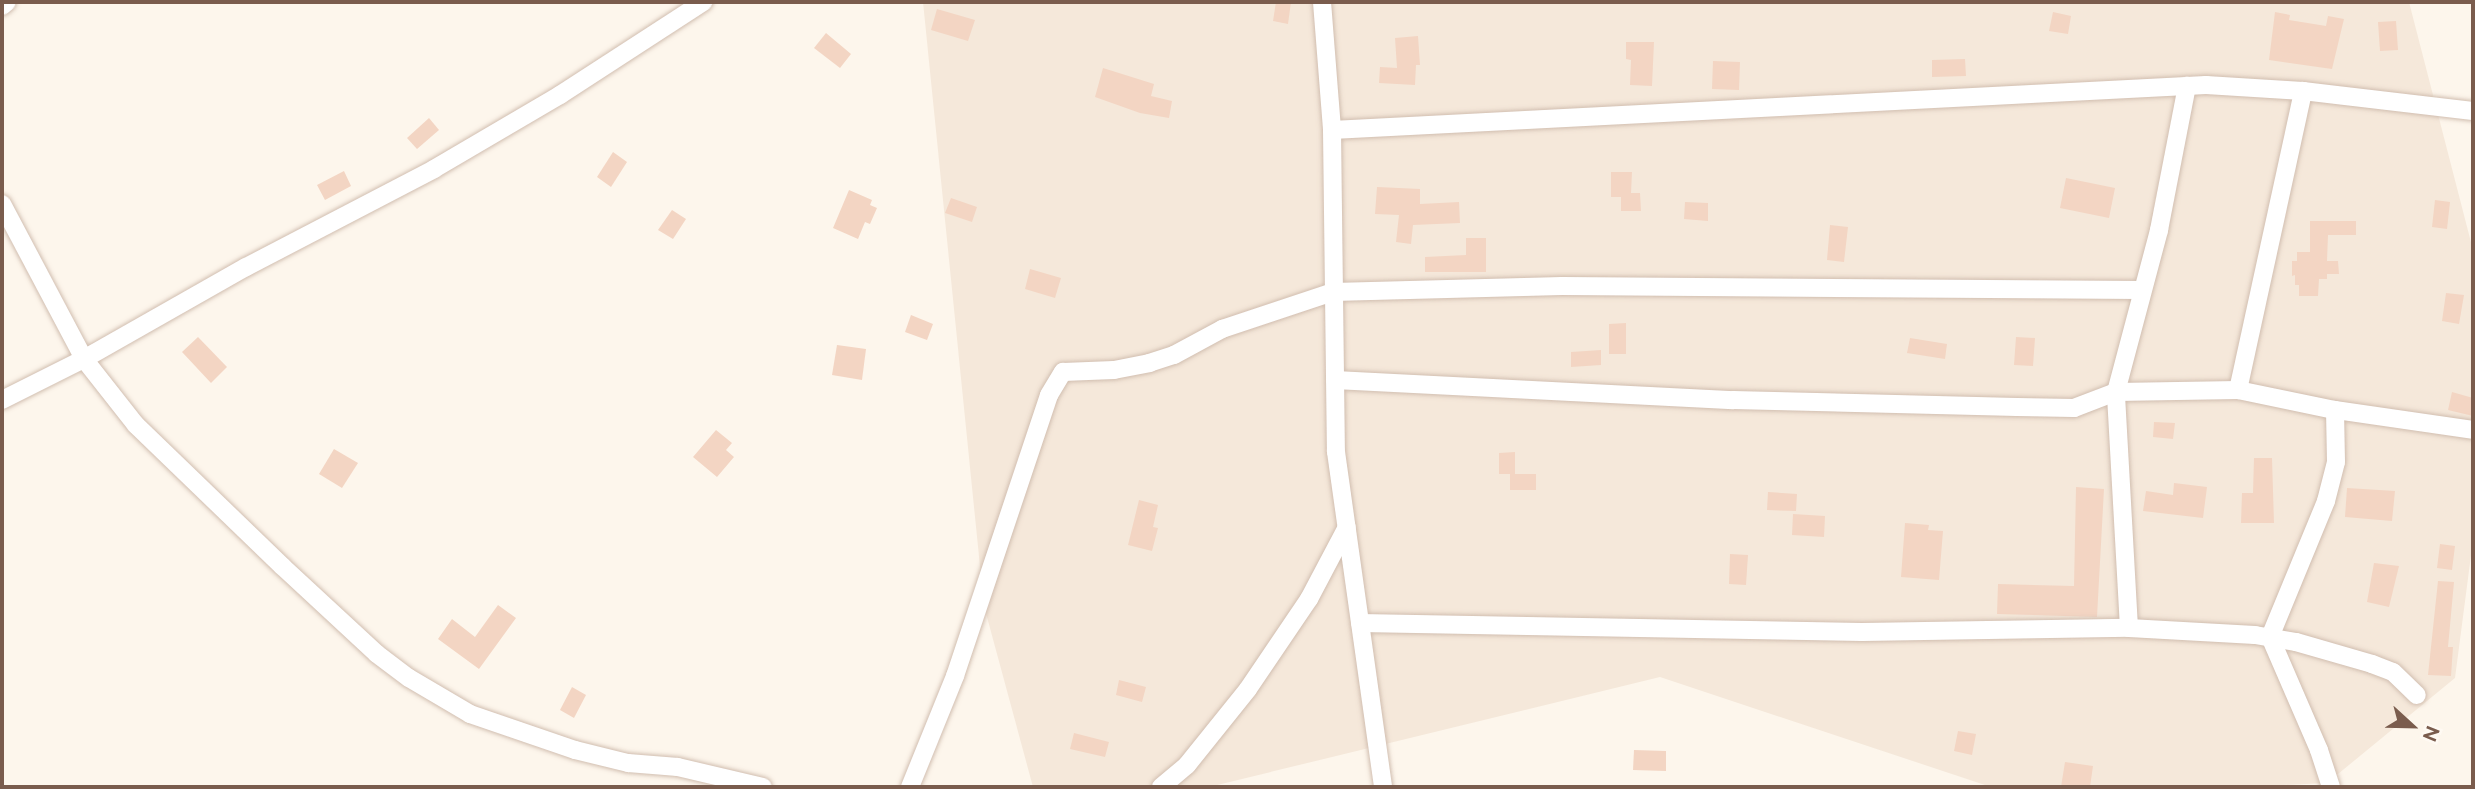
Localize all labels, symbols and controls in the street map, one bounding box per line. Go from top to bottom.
north arrow [2377,691,2447,761]
text: N [2419,723,2444,745]

